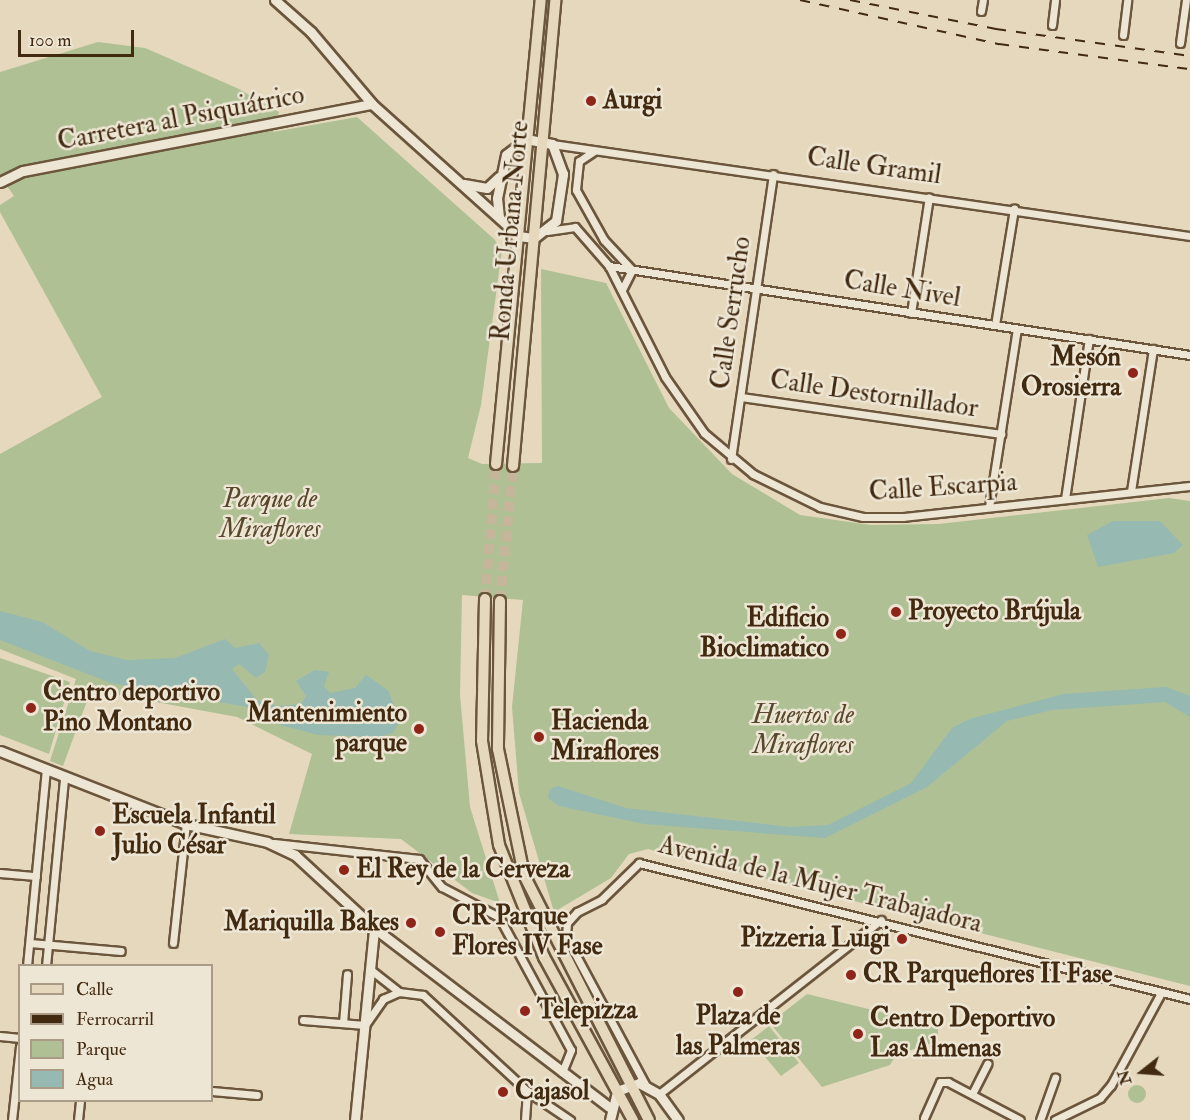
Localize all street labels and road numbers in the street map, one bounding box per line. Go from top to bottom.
street label: Carretera al Psiquiátrico [55,80,307,158]
street label: Ronda Urbana Norte [486,119,536,343]
street label: Calle Gramil [805,142,943,192]
street label: Calle Serrucho [706,235,758,391]
street label: Calle Nivel [841,265,963,315]
street label: Calle Destornillador [768,365,980,425]
street label: Calle Escarpia [868,467,1018,509]
street label: Avenida de la Mujer Trabajadora [655,830,985,940]

